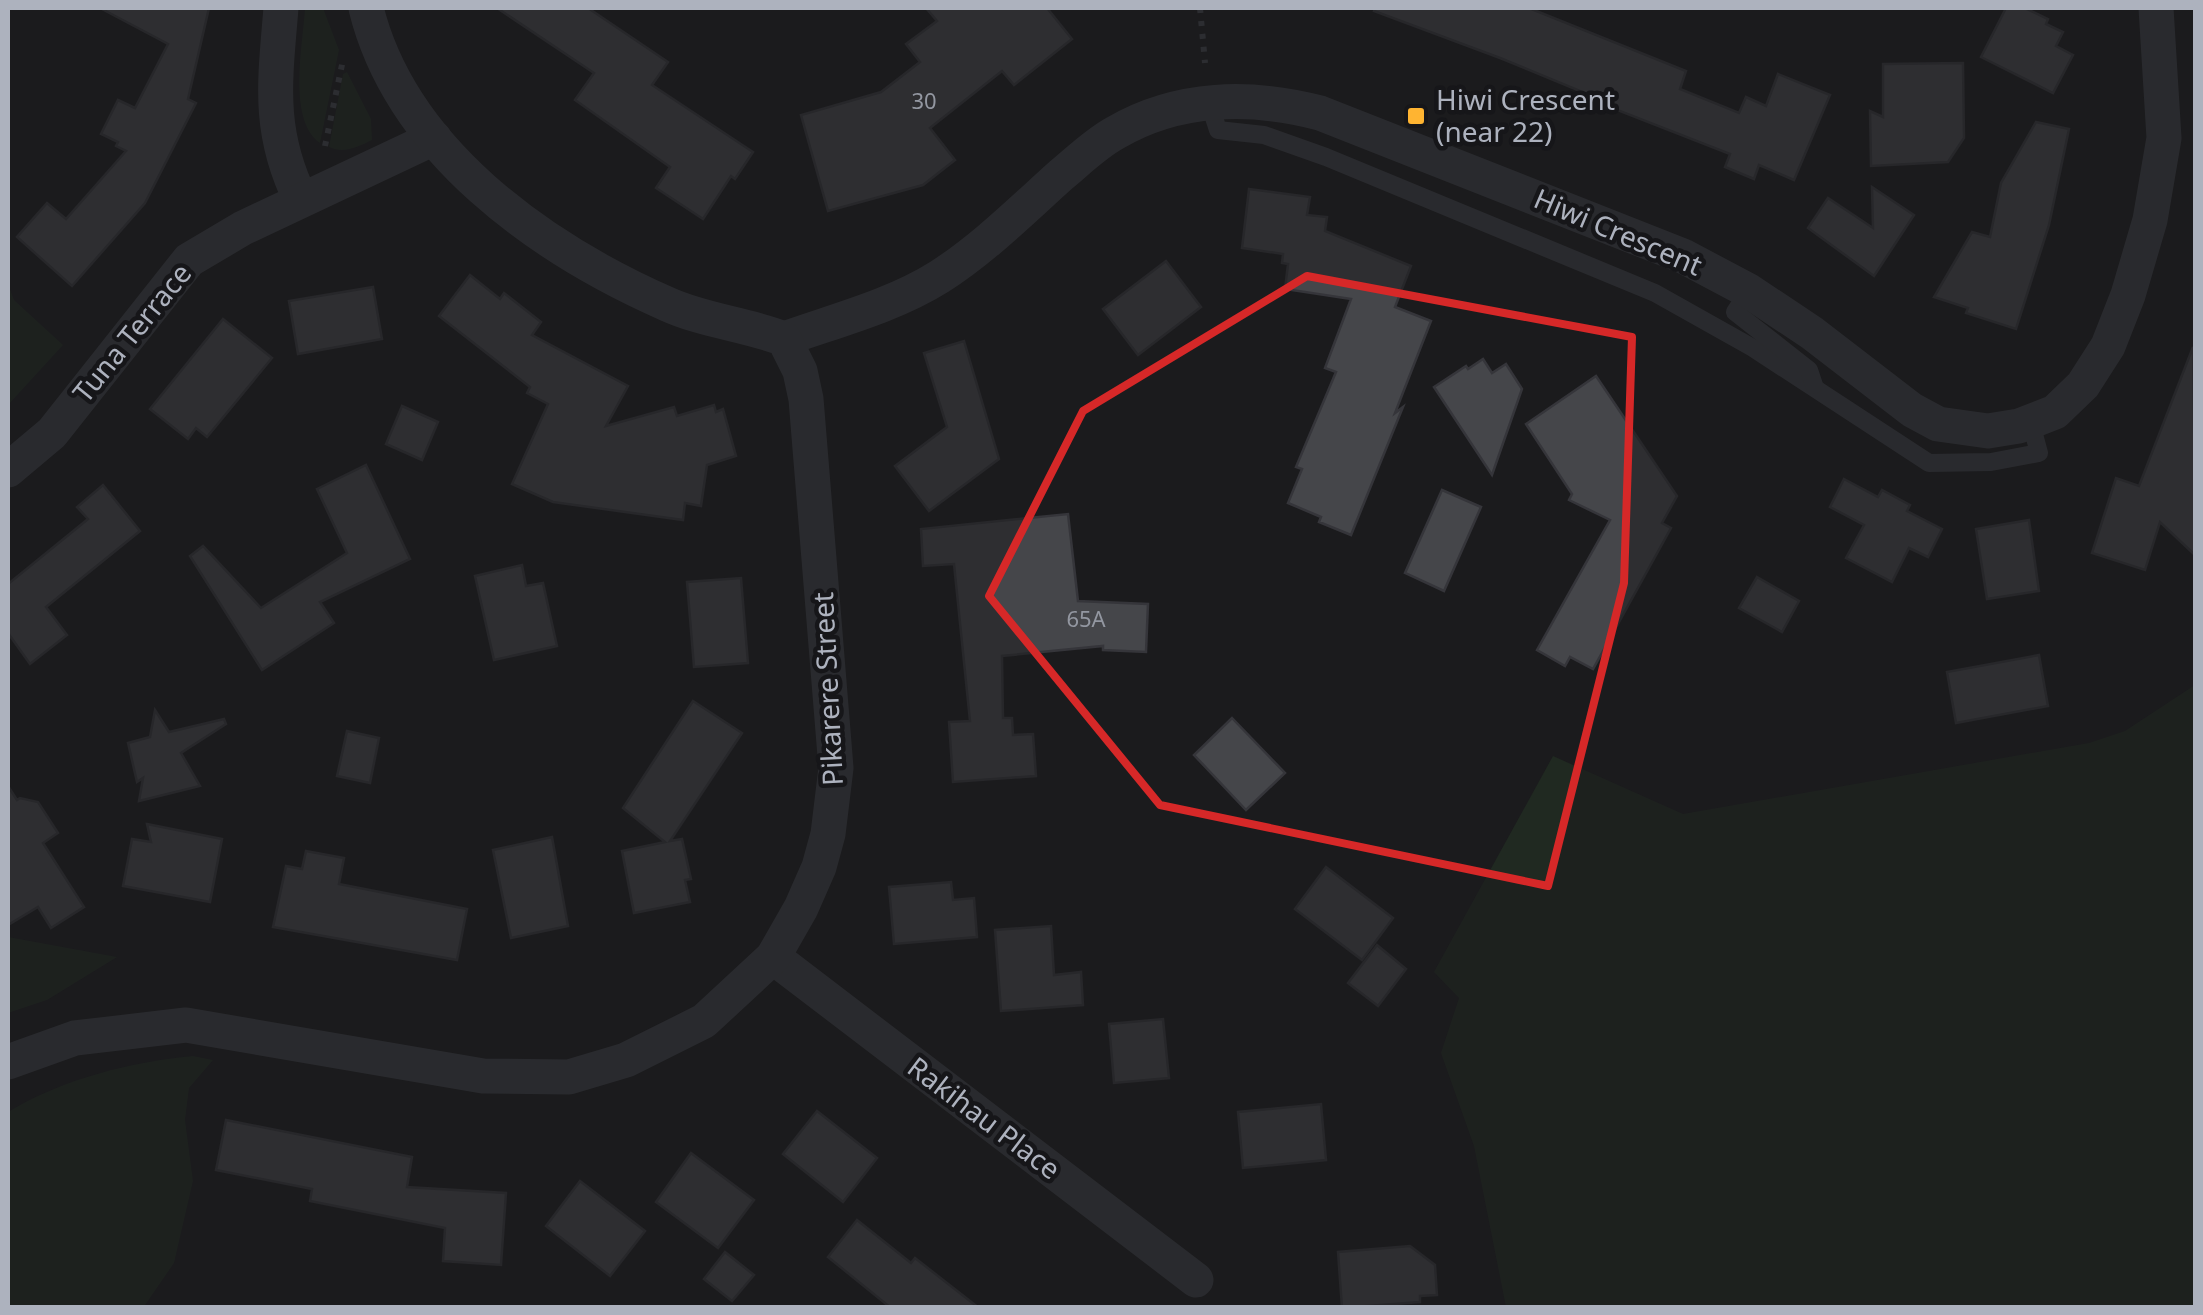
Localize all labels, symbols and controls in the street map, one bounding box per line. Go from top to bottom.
place label: Hiwi Crescent (near 22) [1436,80,1615,150]
house number: 30 [911,85,937,115]
marker: Hiwi Crescent (near 22) [1405,105,1427,127]
street label: Hiwi Crescent [1529,179,1708,284]
street label: Tuna Terrace [63,255,199,410]
street label: Pikarere Street [803,591,851,787]
house number: 65A [1066,603,1107,633]
street label: Rakihau Place [900,1047,1069,1187]

